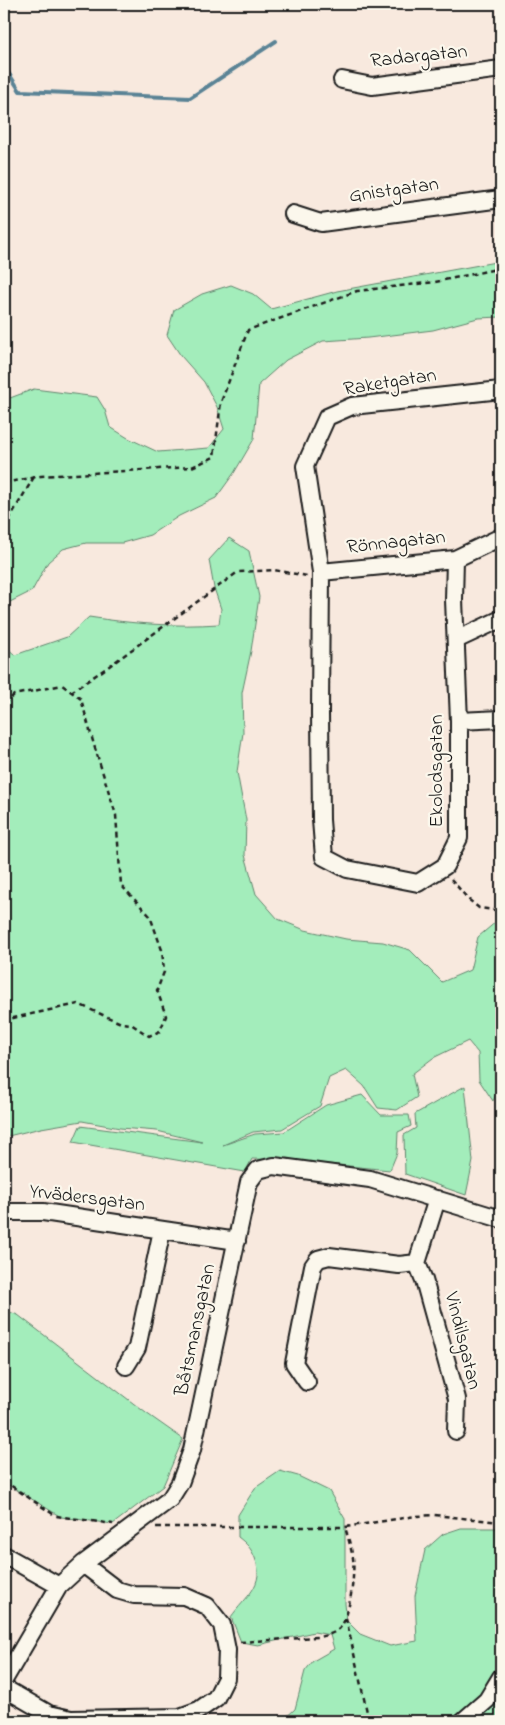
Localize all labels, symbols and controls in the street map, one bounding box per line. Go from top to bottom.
street label: Radargatan [369,37,469,77]
street label: Gnistgatan [347,170,441,213]
street label: Raketgatan [342,361,439,406]
street label: Rönnagatan [345,523,447,564]
street label: Ekolodsgatan [423,714,453,828]
street label: Yrvädersgatan [27,1178,147,1221]
street label: Båtsmansgatan [168,1261,225,1400]
street label: Vindilsgatan [435,1288,488,1393]

